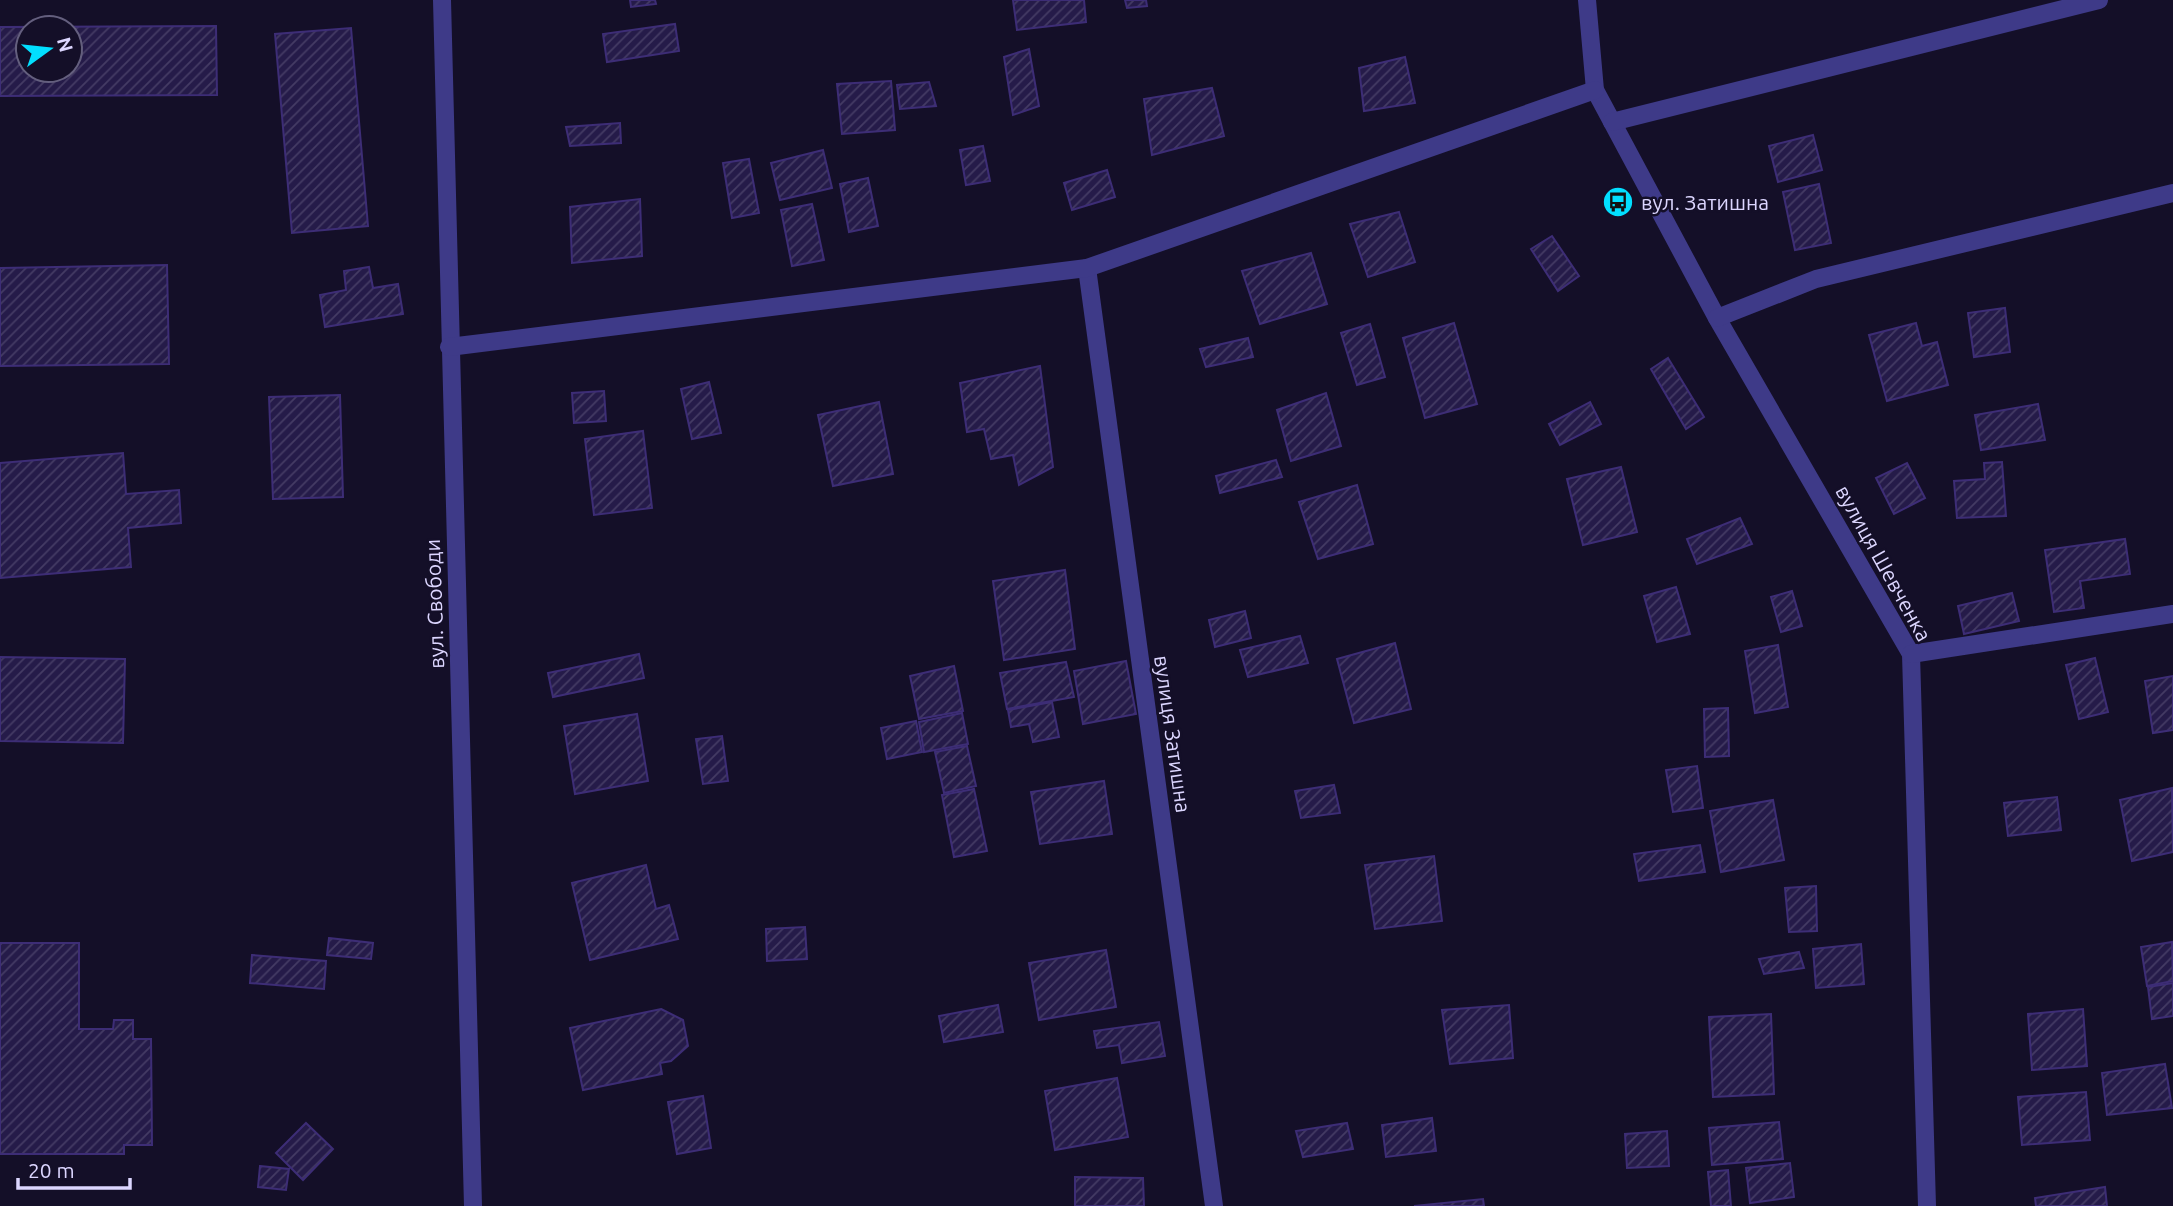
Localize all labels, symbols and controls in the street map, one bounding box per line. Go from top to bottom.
north arrow [14,14,84,84]
text: N [53,35,78,54]
bus stop icon: вул. Затишна [1601,185,1635,219]
place label: вул. Затишна [1641,190,1769,214]
street label: вулиця Шевченка [1831,481,1937,645]
street label: вул. Свободи [420,539,448,669]
street label: вулиця Затишна [1150,654,1196,814]
scale bar [18,1146,130,1190]
text: 20 m [28,1158,75,1182]

